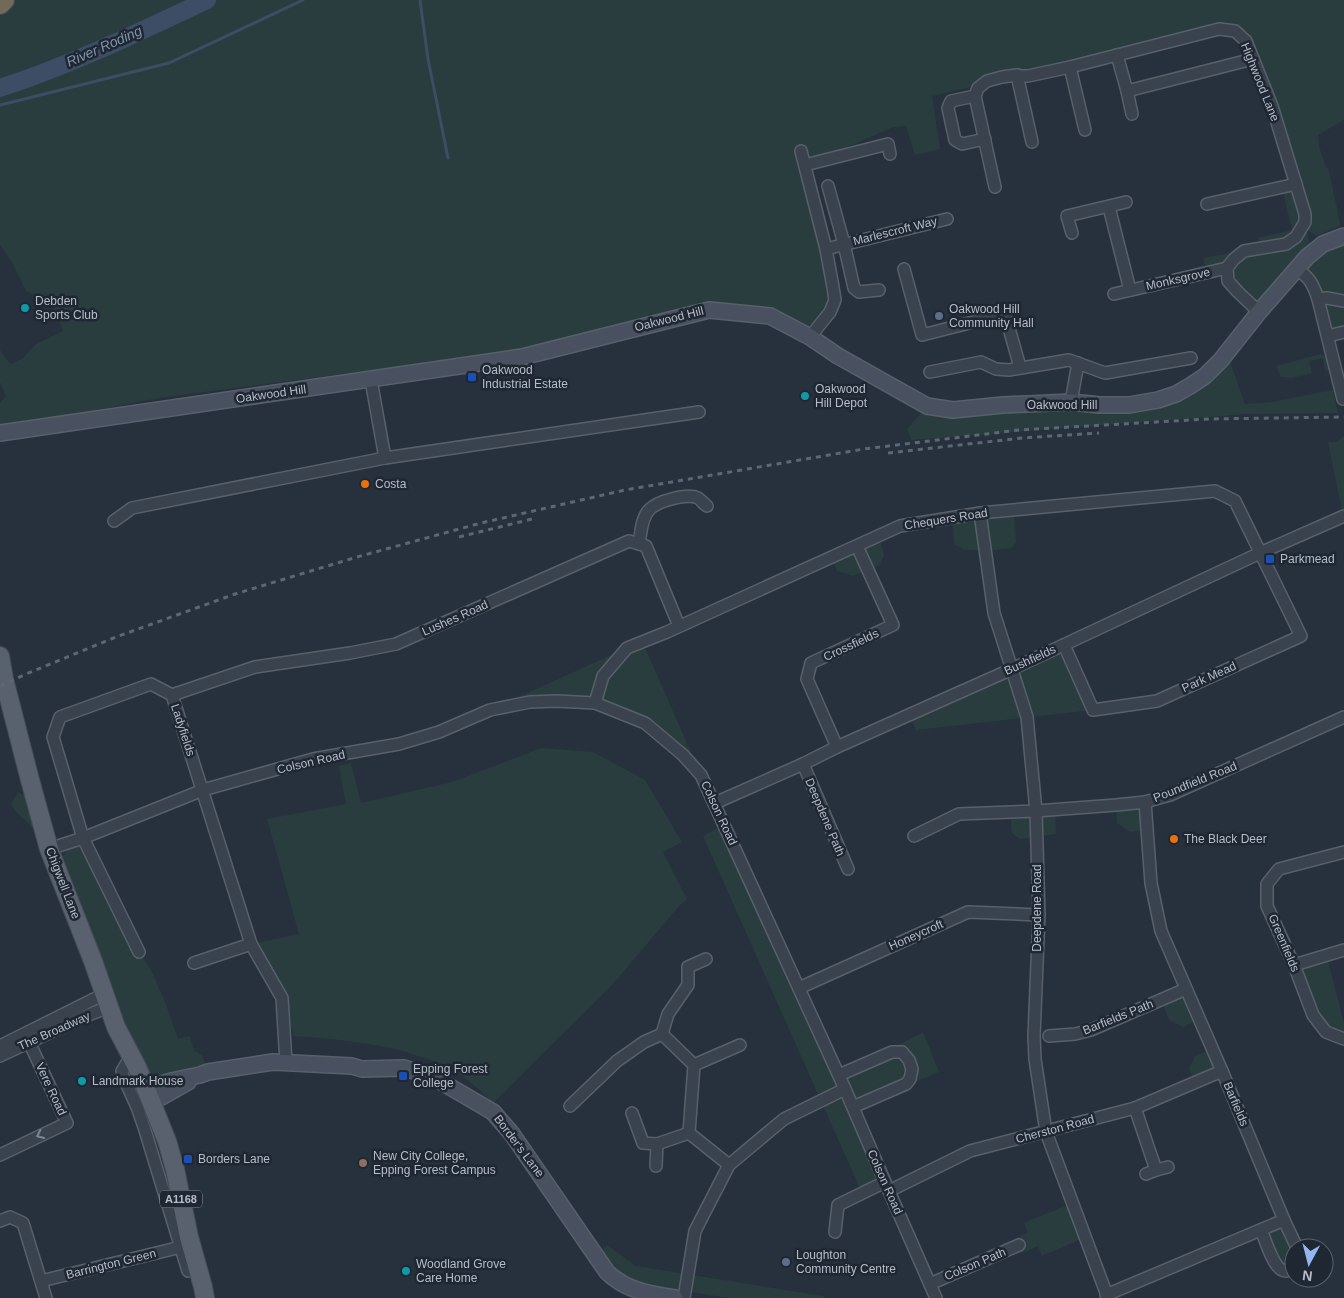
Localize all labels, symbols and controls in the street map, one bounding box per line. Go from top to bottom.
water label: River Roding [64,22,144,70]
street label: Highwood Lane [1238,41,1282,124]
street label: Marlescroft Way [851,214,939,248]
street label: Monksgrove [1145,265,1212,293]
place label: Debden Sports Club [35,294,98,322]
marker: Debden Sports Club [19,302,31,314]
place label: Oakwood Hill Community Hall [949,302,1034,330]
street label: Oakwood Hill [633,304,705,334]
marker: Oakwood Hill Community Hall [933,310,945,322]
place label: Oakwood Industrial Estate [482,363,568,391]
marker: Oakwood Industrial Estate [466,371,478,383]
street label: Oakwood Hill [235,382,307,406]
place label: Oakwood Hill Depot [815,382,868,410]
marker: Oakwood Hill Depot [799,390,811,402]
street label: Oakwood Hill [1027,398,1097,412]
place label: Costa [375,477,407,491]
marker: Costa [359,478,371,490]
street label: Chequers Road [903,506,989,532]
place label: Parkmead [1280,552,1335,566]
marker: Parkmead [1264,553,1276,565]
street label: Lushes Road [420,597,490,639]
street label: Crossfields [821,626,881,664]
street label: Bushfields [1002,642,1058,678]
street label: Park Mead [1180,659,1238,695]
street label: Ladyfields [168,702,198,758]
street label: Colson Road [276,747,346,777]
street label: Poundfield Road [1151,759,1239,805]
street label: Deepdene Path [802,776,848,858]
street label: Colson Road [698,779,740,847]
place label: The Black Deer [1184,832,1267,846]
marker: The Black Deer [1168,833,1180,845]
street label: Chigwell Lane [43,845,83,921]
street label: Deepdene Road [1030,864,1044,952]
street label: Greenfields [1266,912,1302,974]
street label: Honeycroft [887,917,946,953]
street label: Barfields Path [1081,997,1155,1037]
street label: The Broadway [16,1009,92,1053]
street label: Vere Road [33,1060,69,1118]
place label: Epping Forest College [413,1062,488,1090]
marker: Epping Forest College [397,1070,409,1082]
place label: Landmark House [92,1074,184,1088]
marker: Landmark House [76,1075,88,1087]
street label: Barfields [1220,1080,1252,1128]
street label: Border's Lane [491,1112,547,1180]
street label: Cherston Road [1014,1112,1096,1146]
one-way arrow [36,1129,45,1140]
street label: Colson Road [864,1147,906,1217]
place label: New City College, Epping Forest Campus [373,1149,496,1177]
place label: Borders Lane [198,1152,270,1166]
marker: Borders Lane [182,1153,194,1165]
marker: New City College, Epping Forest Campus [357,1157,369,1169]
road number: A1168 [160,1190,202,1208]
north arrow [1284,1238,1334,1288]
street label: Colson Path [942,1245,1008,1283]
street label: Barrington Green [65,1246,157,1282]
place label: Loughton Community Centre [796,1248,896,1276]
marker: Loughton Community Centre [780,1256,792,1268]
place label: Woodland Grove Care Home [416,1257,506,1285]
marker: Woodland Grove Care Home [400,1265,412,1277]
text: N [1301,1267,1313,1284]

